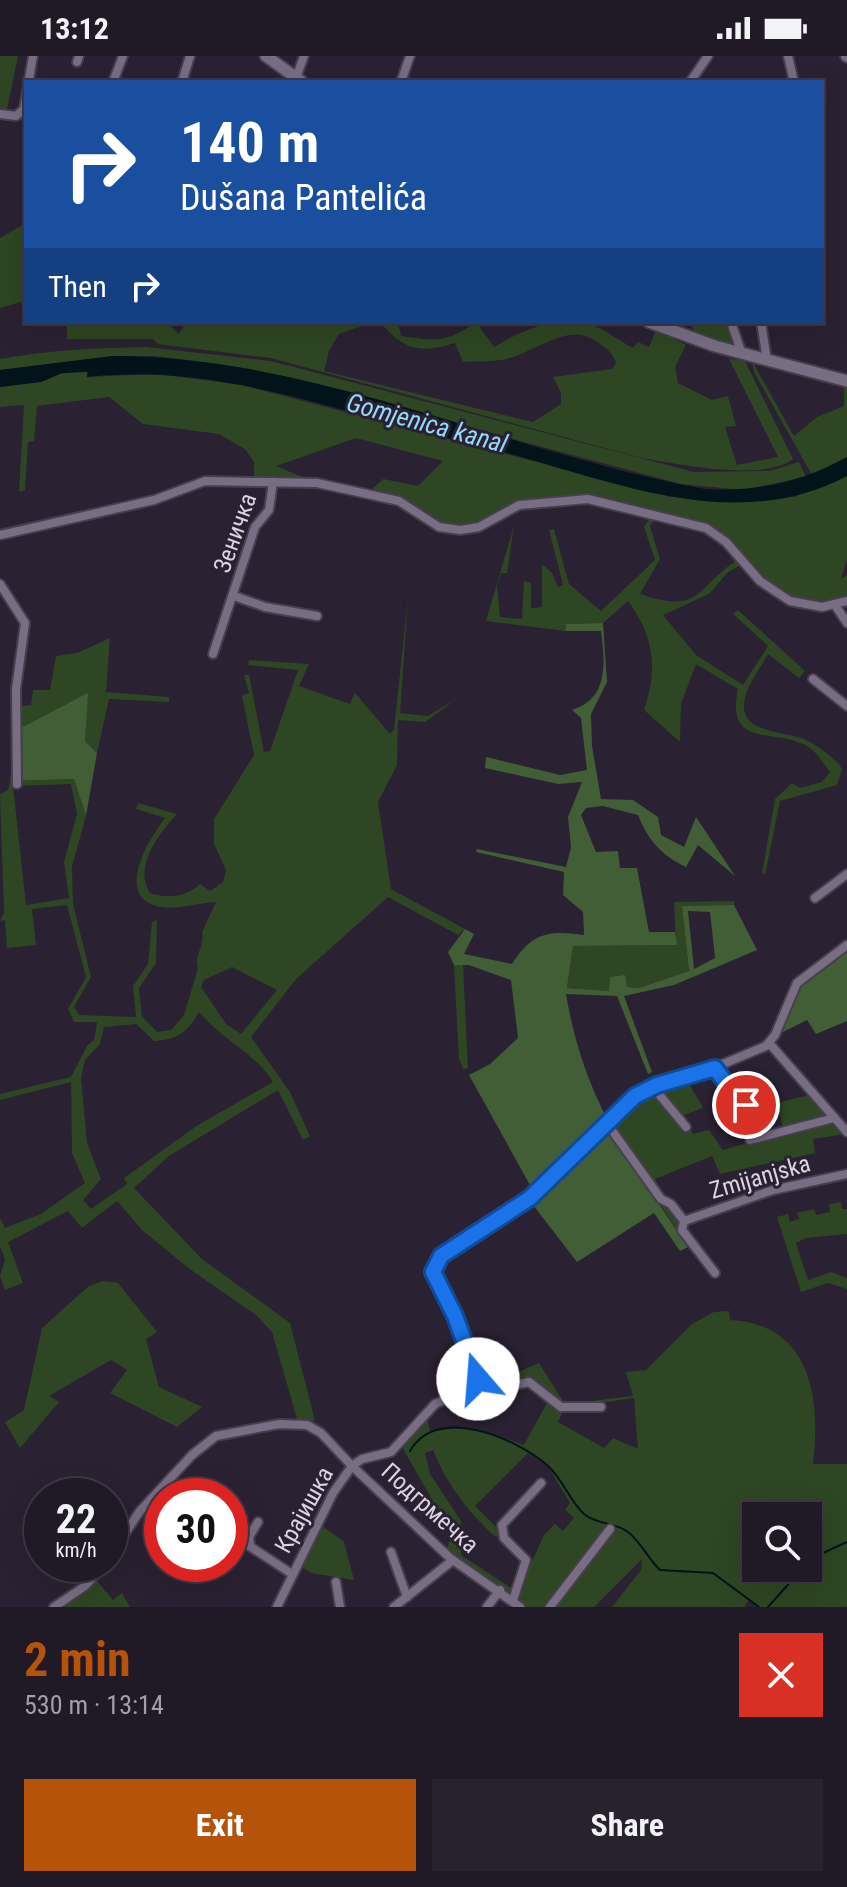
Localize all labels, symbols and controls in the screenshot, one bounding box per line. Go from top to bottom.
text: 13:12 [40,11,109,46]
text: 140 m [180,110,319,176]
icon: right [48,112,152,216]
text: Dušana Pantelića [180,177,427,219]
icon: right [123,264,167,308]
text: Then [48,269,107,304]
water label: Gomjenica kanal [343,387,512,459]
street label: Зеничка [208,489,262,577]
pin [712,1071,780,1139]
icon: arrive [724,1083,768,1127]
street label: Zmijanjska [707,1149,813,1205]
position arrow [436,1337,520,1421]
street label: Подгрмечка [376,1457,484,1559]
street label: Крајишка [269,1462,339,1558]
speed limit sign: 30 [144,1478,248,1582]
text: 22 [56,1496,96,1543]
map controls [742,1502,822,1582]
button: search [742,1502,822,1582]
text: km/h [55,1538,97,1562]
text: 2 min [24,1631,131,1688]
button: close [739,1633,823,1717]
text: 530 m · 13:14 [24,1690,164,1720]
button: Exit [24,1779,416,1871]
button: Share [432,1779,823,1871]

